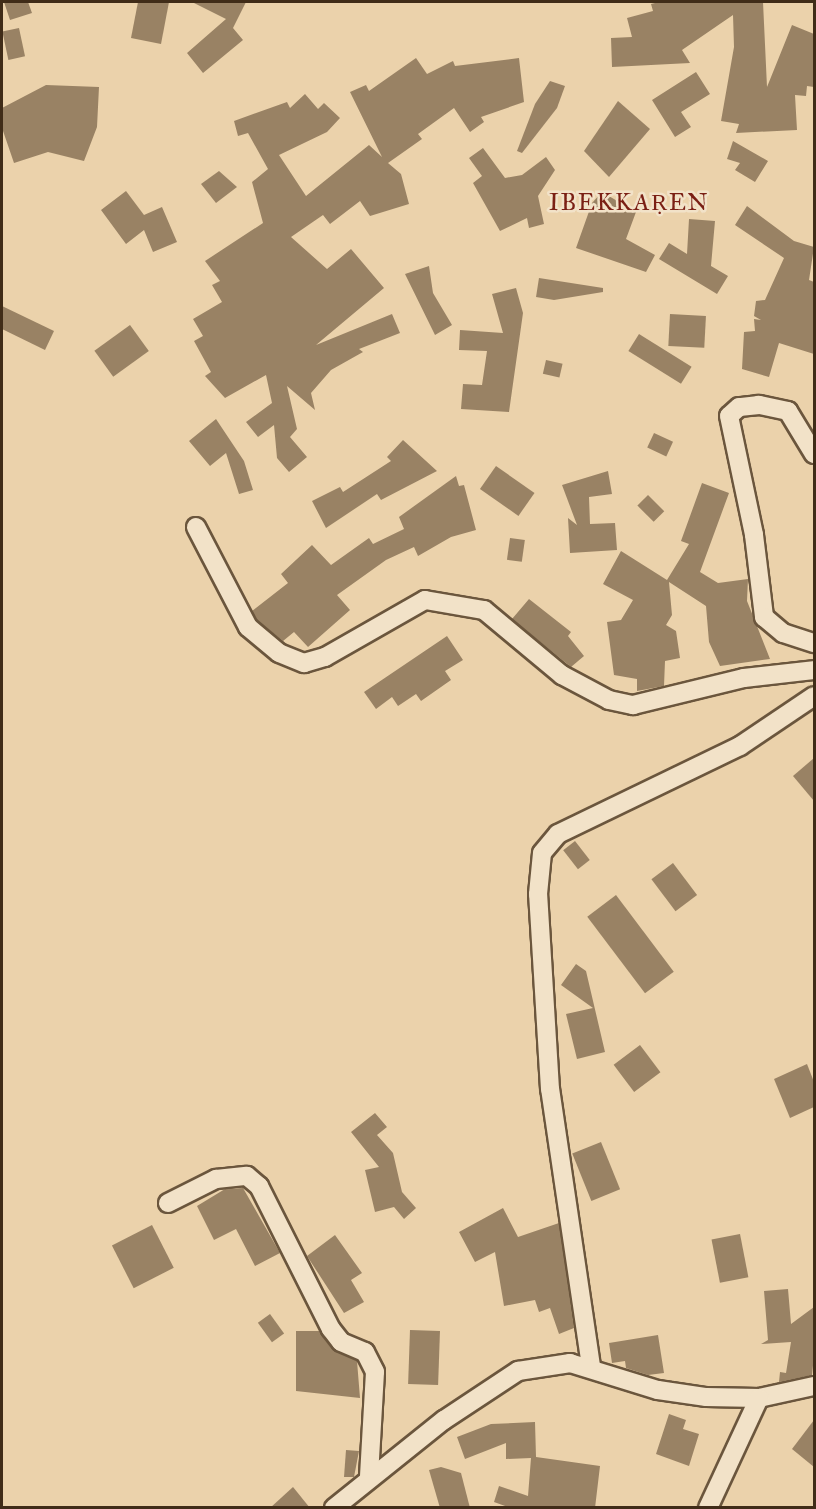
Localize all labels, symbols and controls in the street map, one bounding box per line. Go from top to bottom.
district label: IBEKKAṚEN [549,189,709,217]

